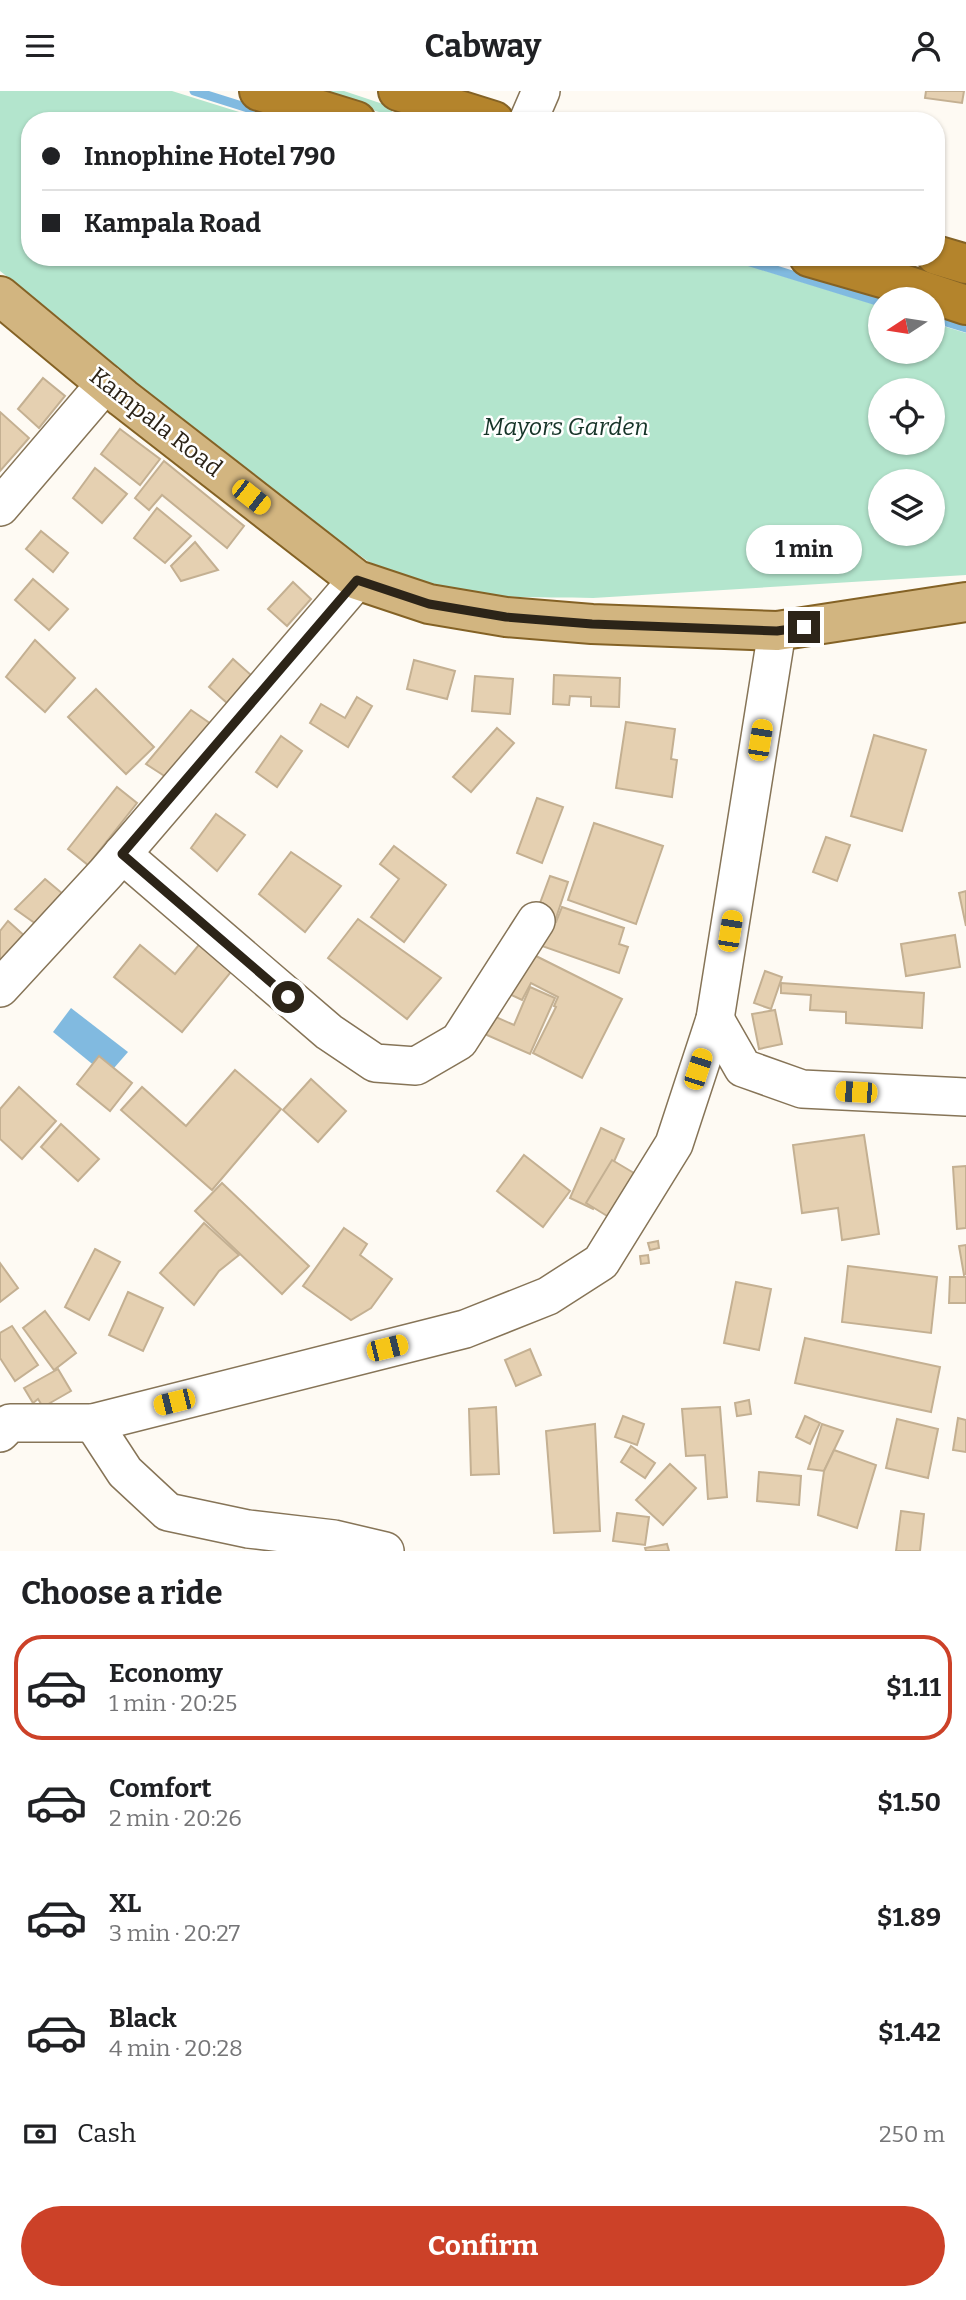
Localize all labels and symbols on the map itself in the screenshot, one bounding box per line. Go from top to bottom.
north arrow [868,287,945,364]
street label: Kampala Road [84,362,228,482]
park label: Mayors Garden [483,413,649,441]
car [228,476,275,518]
callout: 1 min [746,525,862,575]
route end [788,611,820,643]
car [747,718,774,762]
car [717,909,744,953]
route start [272,981,304,1013]
car [682,1046,715,1092]
car [835,1080,878,1104]
car [365,1333,410,1363]
car [152,1387,197,1417]

